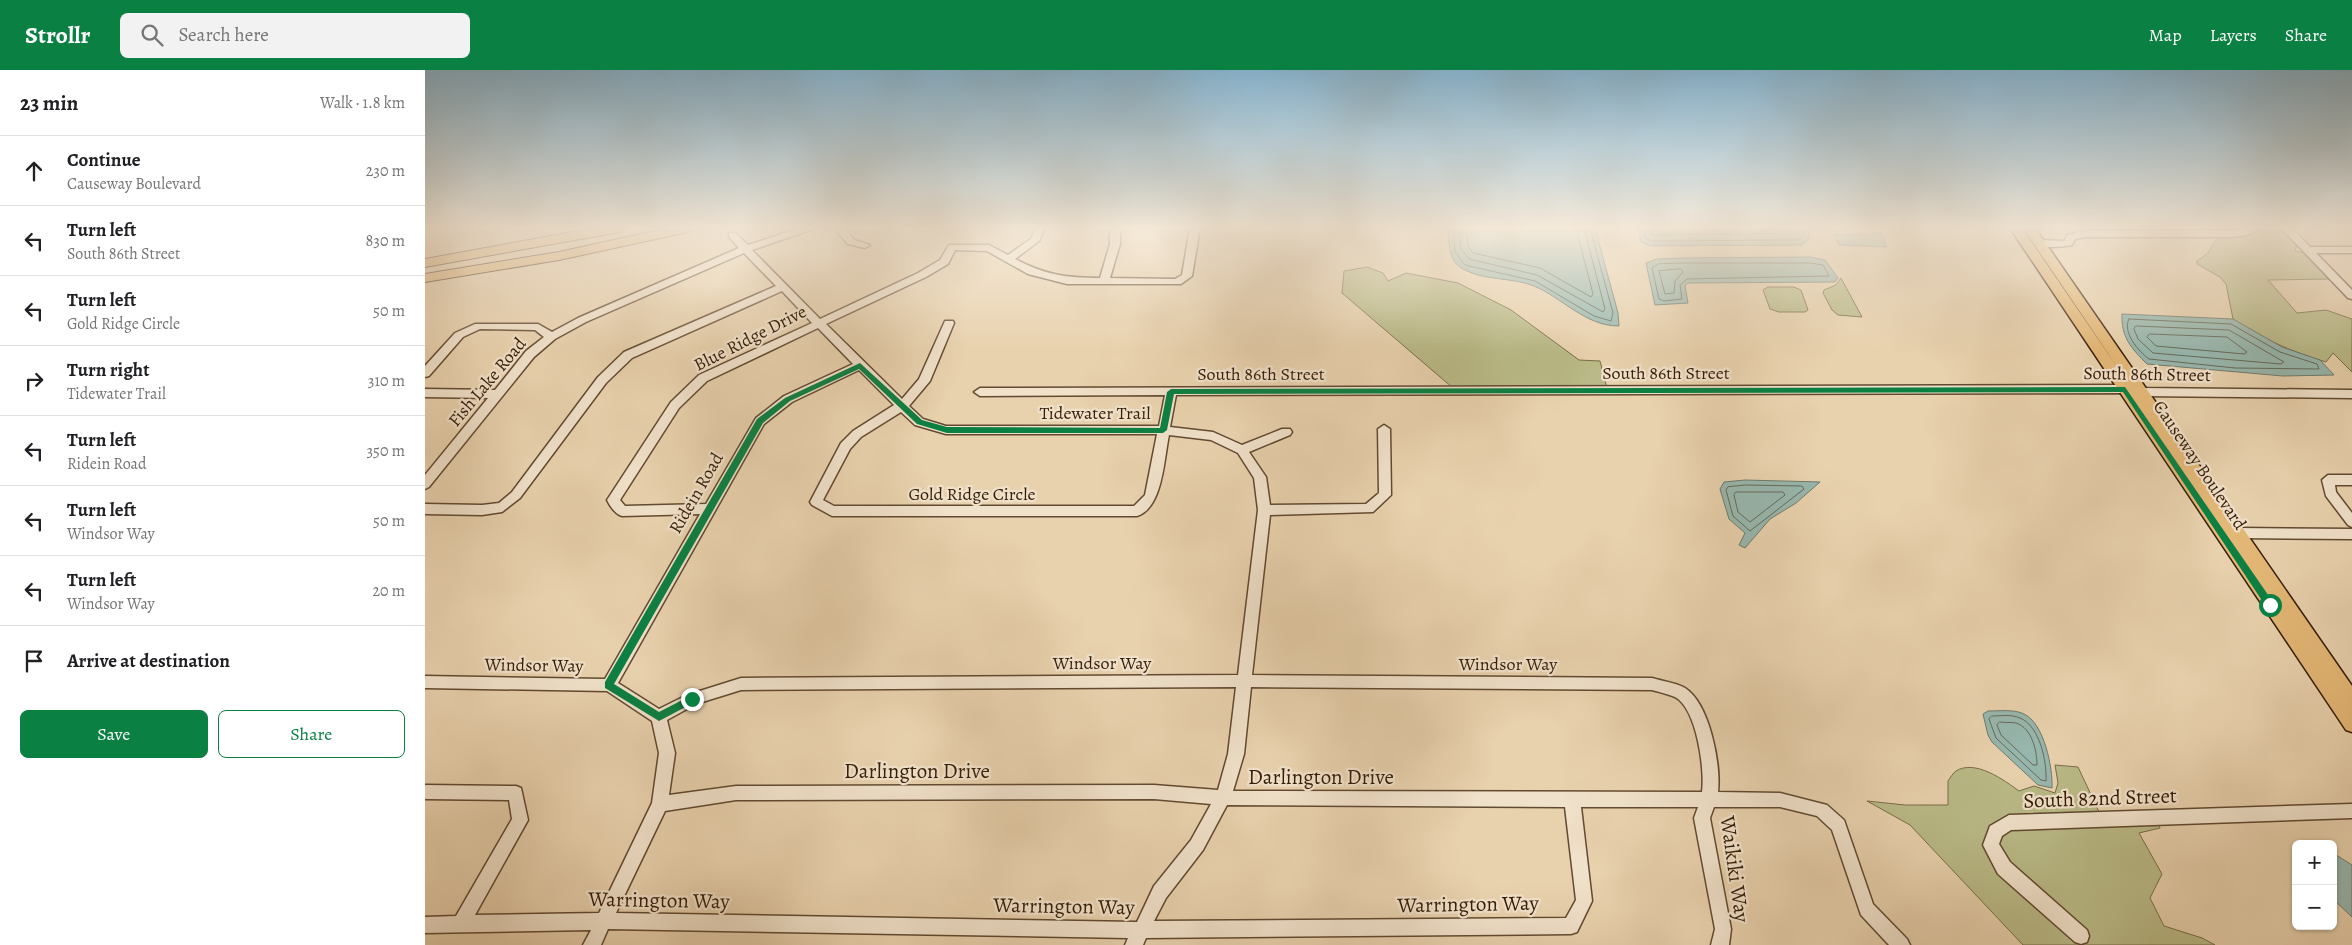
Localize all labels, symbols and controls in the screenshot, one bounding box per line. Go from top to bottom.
search box [120,13,470,58]
text: Strollr [25,19,90,51]
icon: search [138,21,166,49]
text: Search here [178,22,269,48]
text: Map [2149,23,2182,47]
text: Layers [2210,23,2257,47]
text: Share [2285,23,2327,47]
text: 23 min [20,89,78,117]
text: Walk · 1.8 km [320,92,405,114]
text: Continue [67,147,141,173]
icon: ahead [20,157,48,185]
text: 230 m [366,160,405,182]
text: Causeway Boulevard [67,173,201,195]
text: Turn left [67,217,136,243]
icon: left [20,227,48,255]
text: 830 m [366,230,405,252]
text: South 86th Street [67,243,180,265]
text: Turn left [67,287,136,313]
icon: left [20,297,48,325]
street label: Blue Ridge Drive [690,299,810,377]
text: 50 m [373,300,405,322]
text: Gold Ridge Circle [67,313,180,335]
street label: Fish Lake Road [443,332,532,432]
text: Turn right [67,357,149,383]
street label: South 86th Street [1602,361,1730,385]
street label: South 86th Street [2083,361,2211,387]
street label: South 86th Street [1197,362,1325,386]
icon: right [20,367,48,395]
text: 310 m [368,370,405,392]
text: Tidewater Trail [67,383,166,405]
street label: Causeway Boulevard [2148,396,2252,535]
street label: Tidewater Trail [1039,401,1151,425]
text: Turn left [67,427,136,453]
icon: left [20,437,48,465]
text: 350 m [366,440,405,462]
street label: Ridein Road [663,448,729,538]
text: Ridein Road [67,453,147,475]
street label: Gold Ridge Circle [908,482,1036,506]
text: Turn left [67,497,136,523]
icon: left [20,507,48,535]
text: 50 m [373,510,405,532]
text: Windsor Way [67,523,155,545]
text: Turn left [67,567,136,593]
icon: left [20,577,48,605]
text: 20 m [372,580,405,602]
text: Windsor Way [67,593,155,615]
route start [2259,594,2282,617]
icon: arrive [20,647,48,675]
text: Arrive at destination [67,648,230,674]
street label: Windsor Way [1052,651,1152,675]
street label: Windsor Way [483,652,585,678]
street label: Windsor Way [1458,652,1558,676]
route end [681,688,704,711]
button: Save [20,710,208,758]
button: Share [218,710,405,758]
street label: Darlington Drive [844,757,990,785]
street label: Darlington Drive [1248,763,1394,791]
street label: South 82nd Street [2023,781,2177,815]
street label: Waikiki Way [1714,813,1756,925]
map controls [2292,840,2337,930]
button: + [2292,840,2337,885]
street label: Warrington Way [587,885,731,915]
button: − [2292,885,2337,930]
street label: Warrington Way [1396,889,1540,919]
street label: Warrington Way [992,891,1136,921]

